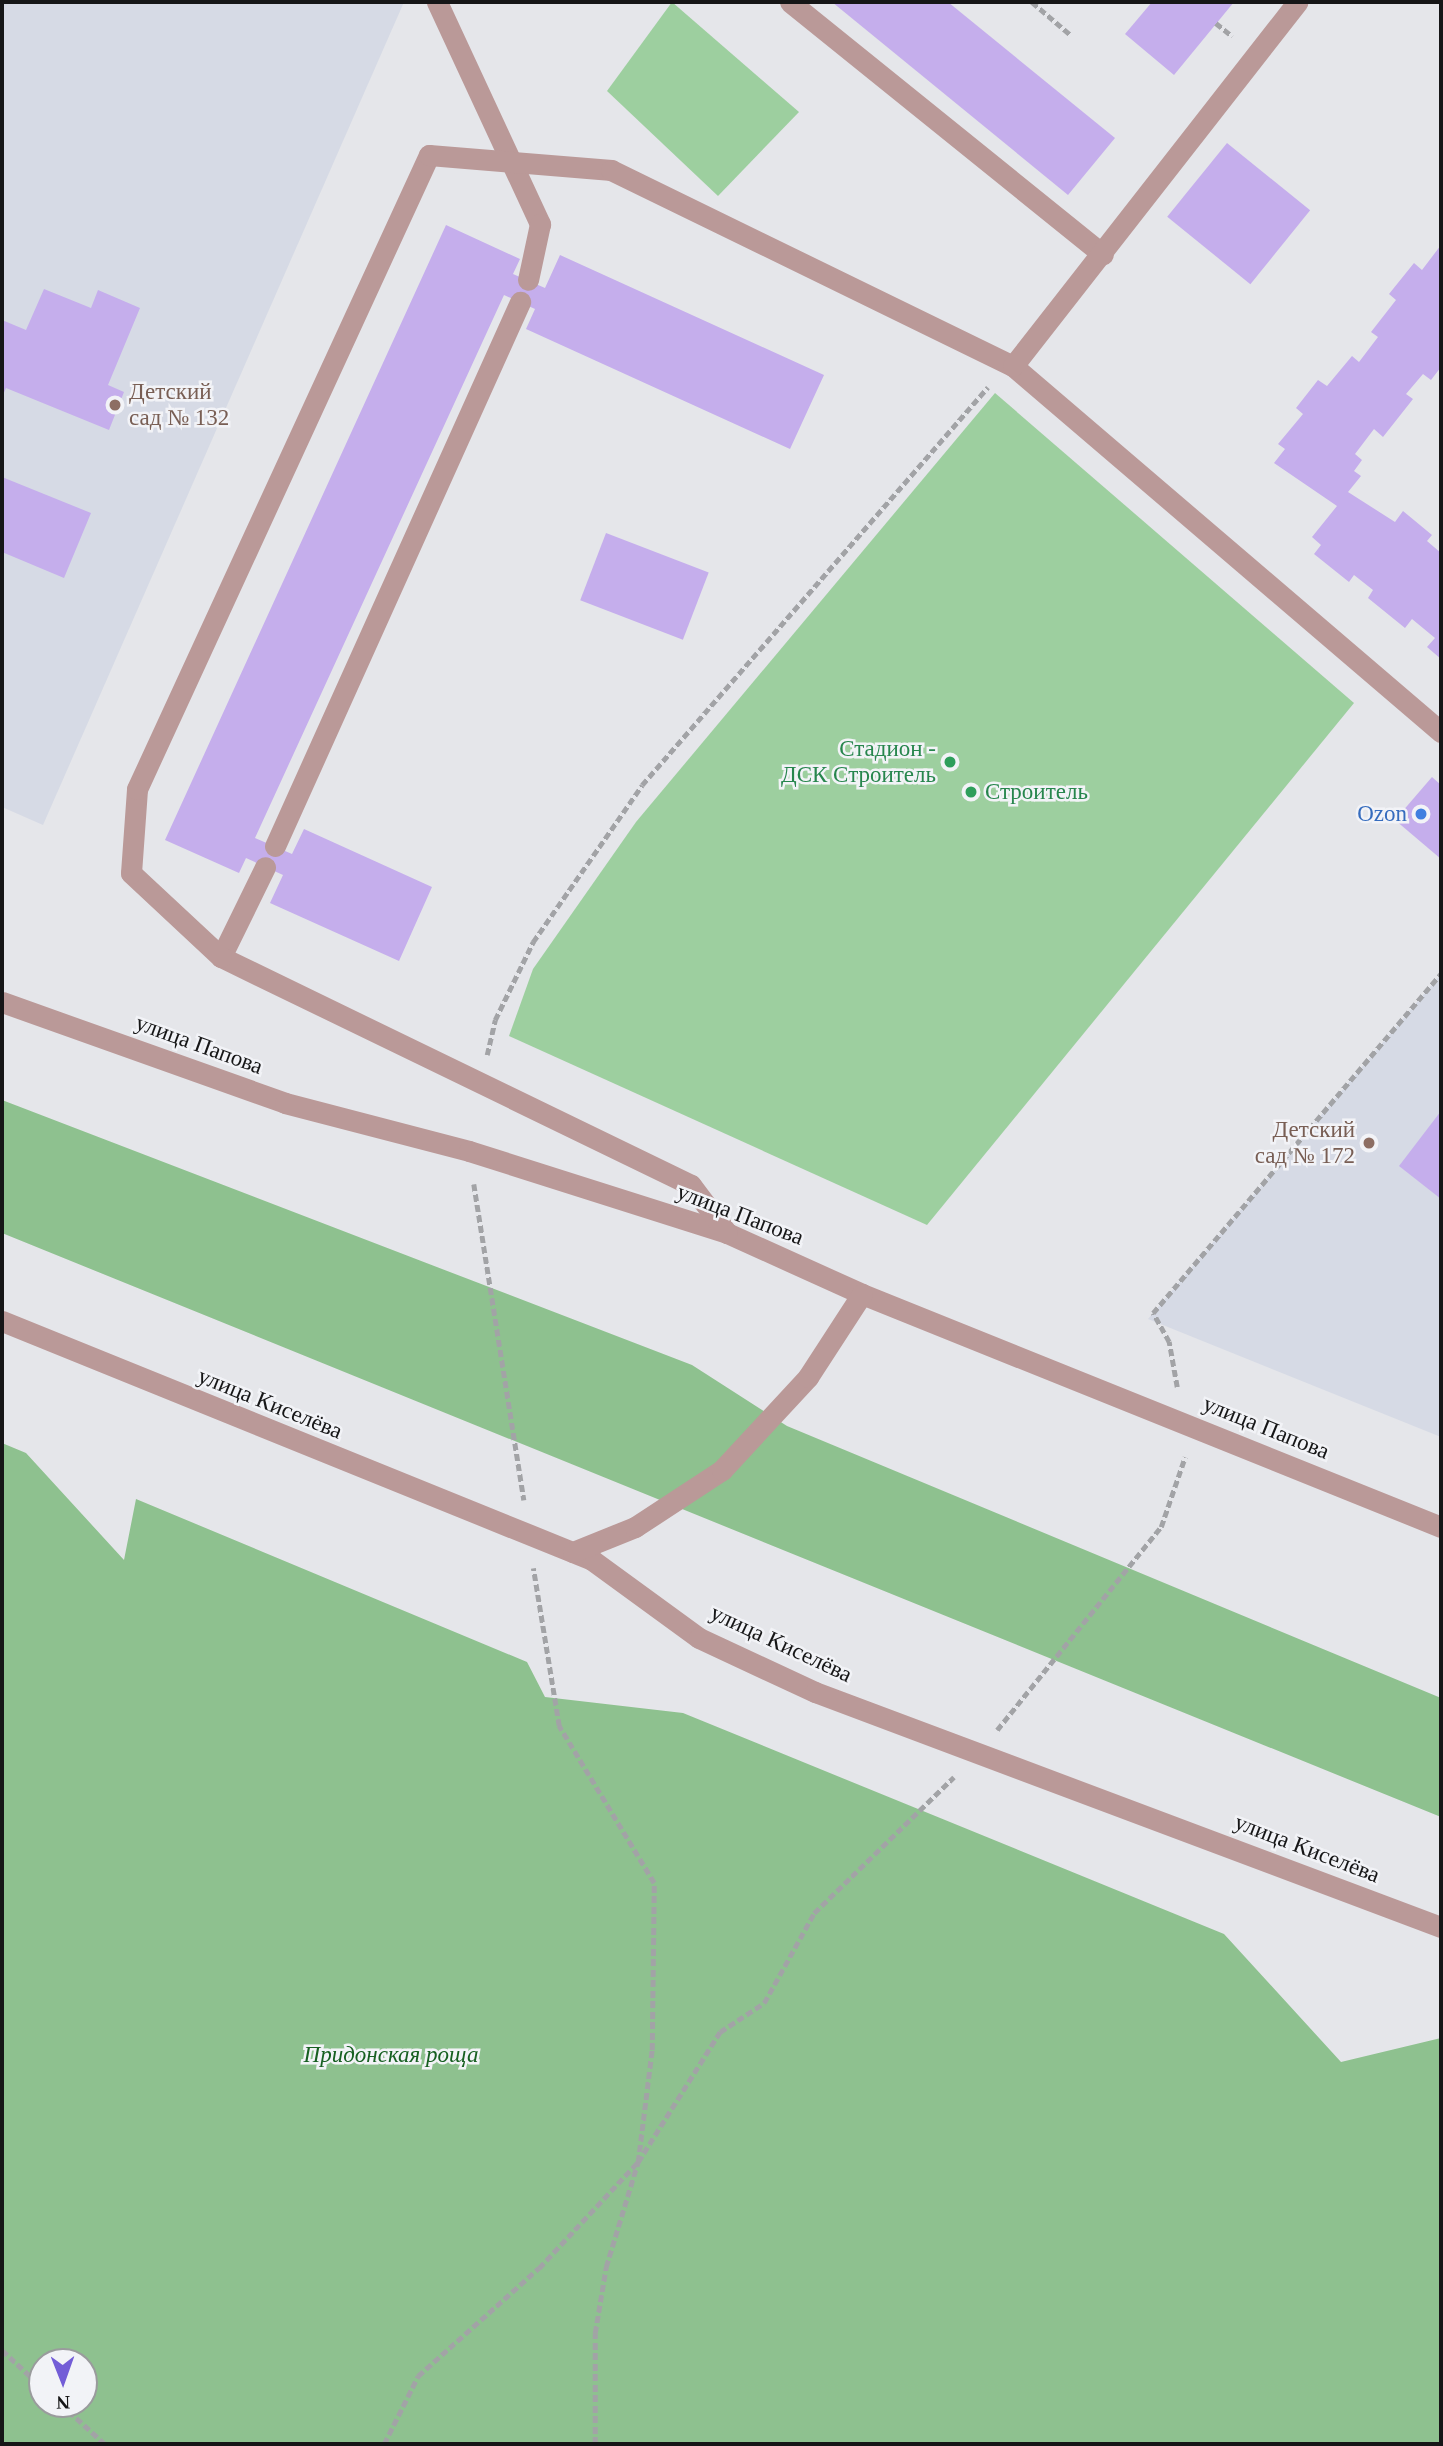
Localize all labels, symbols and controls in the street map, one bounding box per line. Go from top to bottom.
place label: Детский сад № 132 [129,378,229,432]
marker: Детский сад № 132 [107,397,123,413]
place label: Стадион - ДСК Строитель [781,735,936,789]
marker: Стадион - ДСК Строитель [942,754,958,770]
place label: Строитель [985,778,1088,806]
marker: Строитель [963,784,979,800]
place label: Ozon [1357,800,1407,828]
marker: Ozon [1413,806,1429,822]
street label: улица Папова [131,1009,267,1081]
place label: Детский сад № 172 [1255,1116,1355,1170]
marker: Детский сад № 172 [1361,1135,1377,1151]
street label: улица Папова [673,1178,807,1252]
street label: улица Киселёва [194,1362,346,1446]
street label: улица Папова [1199,1390,1333,1466]
street label: улица Киселёва [706,1599,856,1689]
street label: улица Киселёва [1230,1809,1384,1889]
park label: Придонская роща [304,2041,478,2069]
north arrow [28,2348,98,2418]
text: N [56,2392,70,2413]

